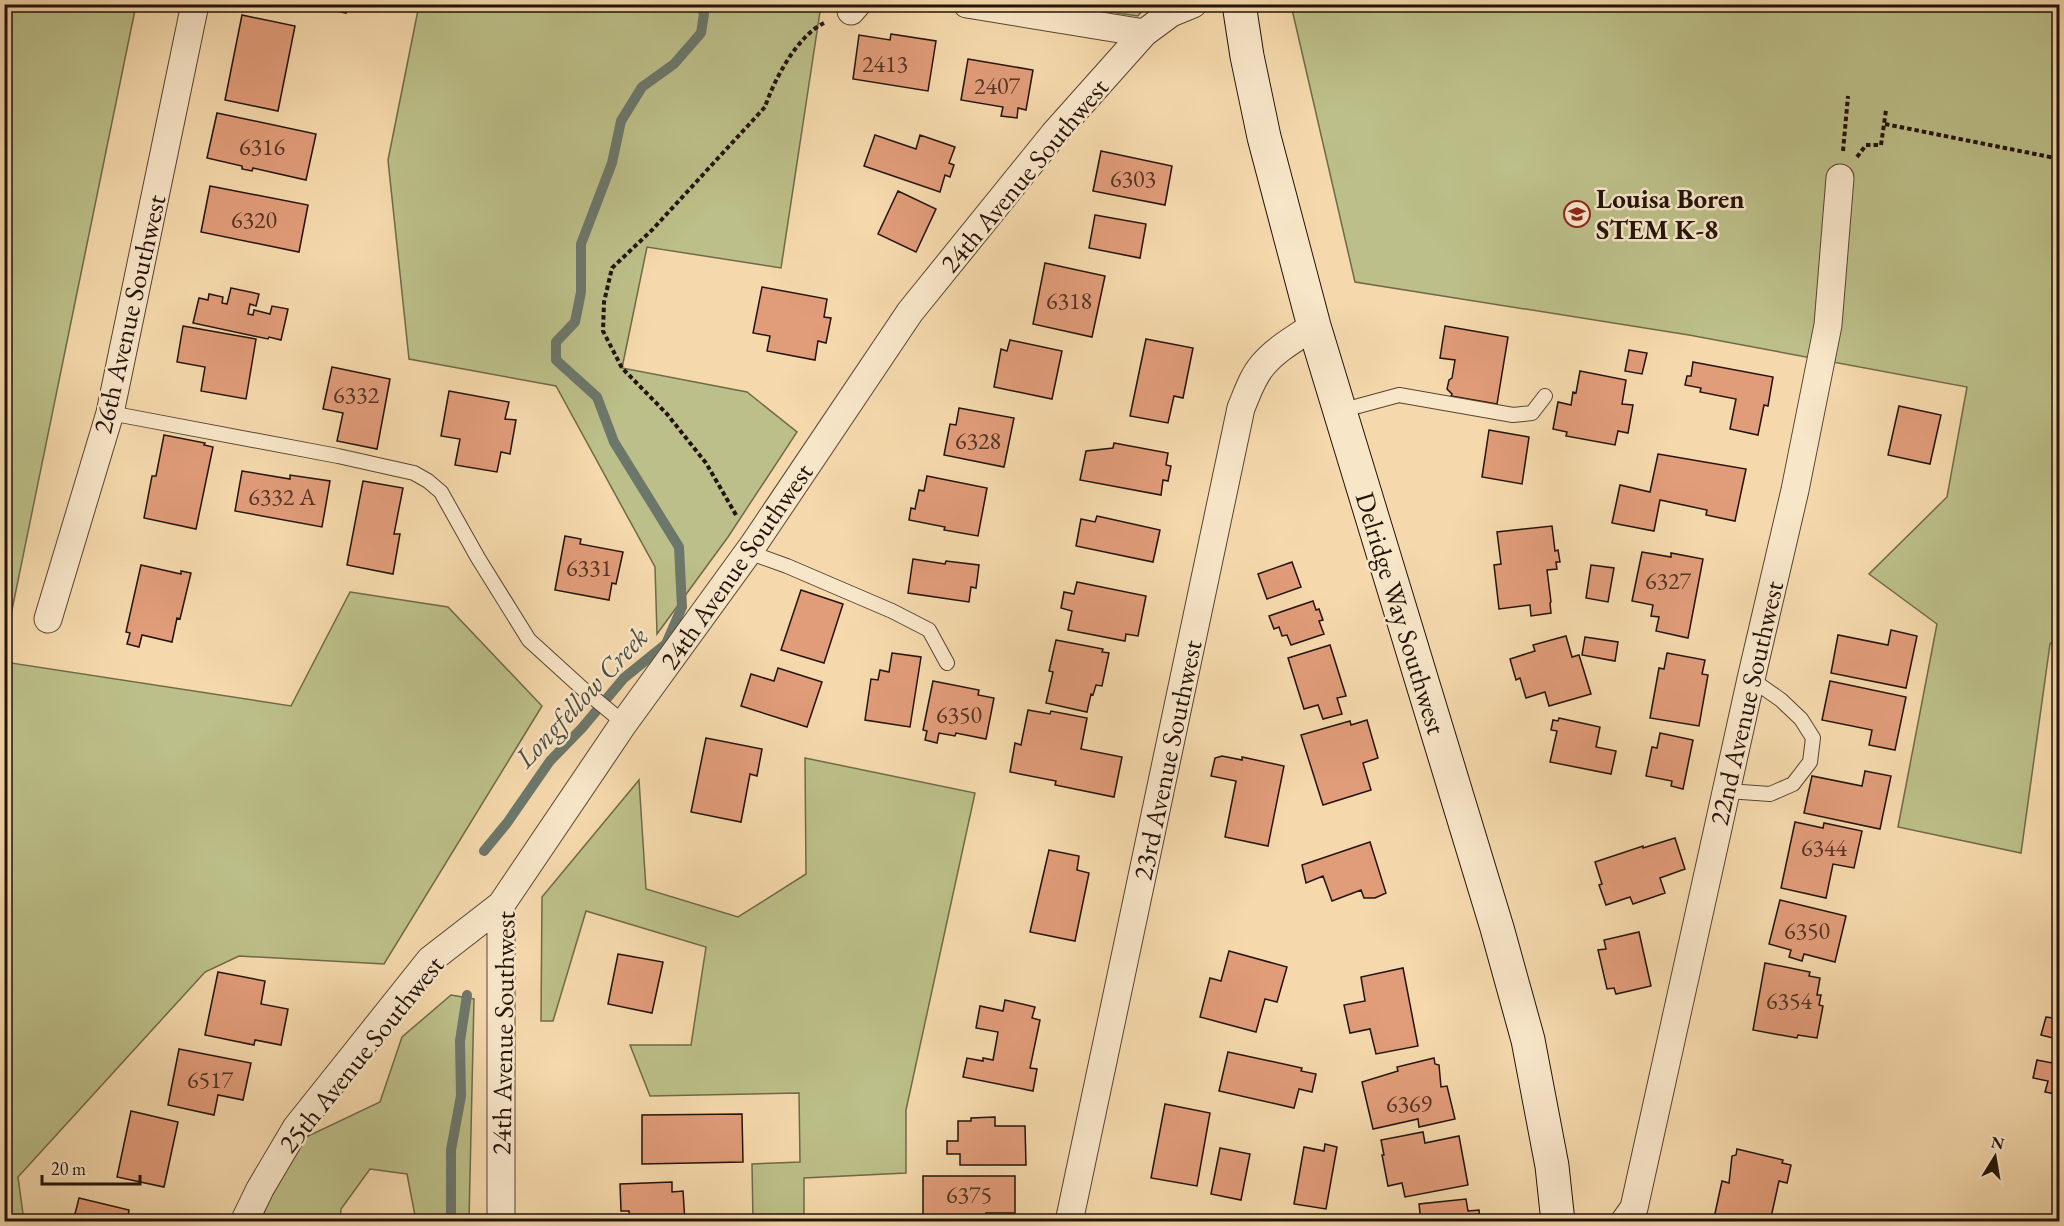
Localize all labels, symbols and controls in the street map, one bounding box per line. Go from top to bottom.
house number: 2413 [862,48,908,79]
street label: 24th Avenue Southwest [932,70,1116,280]
house number: 2407 [974,70,1021,101]
house number: 6316 [239,131,285,162]
house number: 6303 [1110,163,1156,194]
place label: Louisa Boren STEM K-8 [1596,181,1745,247]
street label: 26th Avenue Southwest [85,191,174,437]
school or university icon: Louisa Boren STEM K-8 [1562,199,1592,229]
house number: 6320 [231,204,277,235]
house number: 6318 [1046,285,1092,316]
house number: 6332 [333,379,380,410]
house number: 6328 [955,425,1001,456]
street label: 24th Avenue Southwest [652,456,821,676]
house number: 6332 A [248,481,316,512]
street label: Delridge Way Southwest [1347,488,1455,739]
house number: 6331 [566,552,612,583]
house number: 6327 [1645,565,1692,596]
street label: 22nd Avenue Southwest [1701,577,1791,829]
water label: Longfellow Creek [506,619,656,776]
street label: 23rd Avenue Southwest [1124,636,1210,883]
house number: 6350 [936,699,982,730]
house number: 6344 [1801,832,1848,863]
street label: 24th Avenue Southwest [483,910,523,1155]
house number: 6350 [1784,915,1830,946]
street label: 25th Avenue Southwest [271,948,452,1160]
house number: 6354 [1766,985,1813,1016]
house number: 6517 [187,1064,234,1095]
house number: 6369 [1386,1088,1433,1119]
north arrow [1965,1127,2025,1187]
text: N [1989,1131,2006,1154]
scale bar [42,1148,140,1186]
text: 20 m [51,1157,86,1180]
house number: 6375 [946,1179,992,1210]

